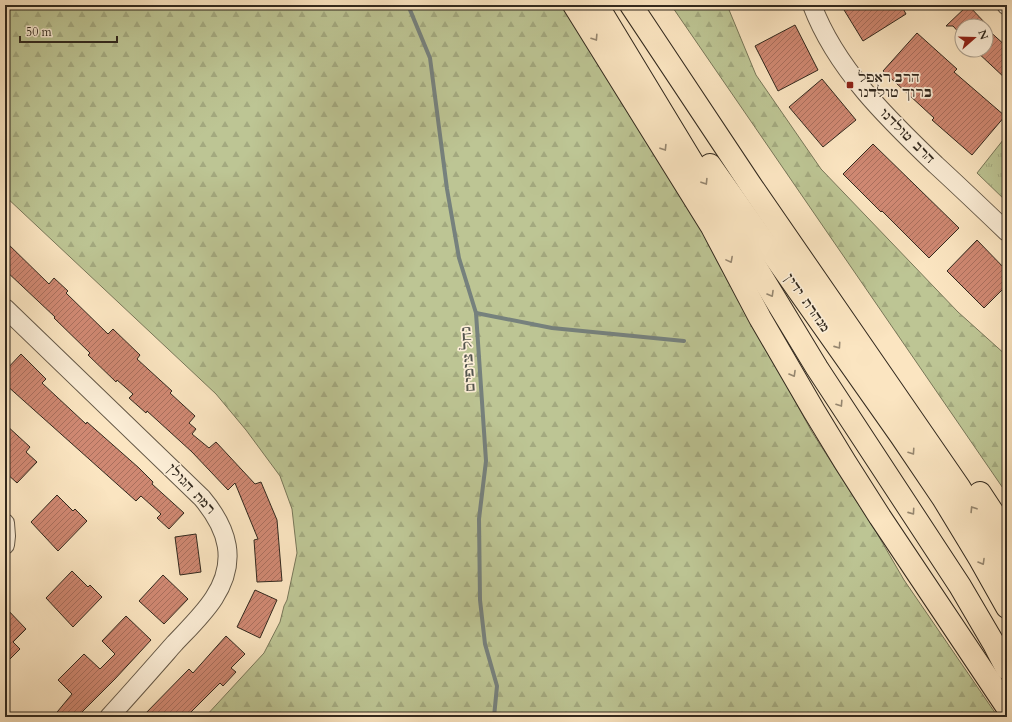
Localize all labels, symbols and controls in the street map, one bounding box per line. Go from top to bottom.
scale bar [20,18,117,44]
north arrow [954,18,994,58]
text: 50 m [26,24,53,40]
text: N [974,28,992,42]
one-way arrow [591,34,598,41]
place label: הרב ראפל ברוך טולדנו [858,69,932,102]
marker: הרב ראפל ברוך טולדנו [845,80,855,90]
street label: הרב טולדנו [875,104,939,168]
one-way arrow [659,144,667,151]
one-way arrow [700,178,707,185]
one-way arrow [725,256,733,263]
street label: מנהרת ידין [780,270,834,336]
one-way arrow [767,290,774,297]
water label: נחל צופים [456,326,480,392]
one-way arrow [833,342,841,349]
one-way arrow [788,370,795,377]
one-way arrow [835,400,843,407]
one-way arrow [907,448,914,455]
street label: רמת הגולן [163,460,219,518]
one-way arrow [970,506,977,513]
one-way arrow [907,508,914,515]
one-way arrow [978,558,985,565]

